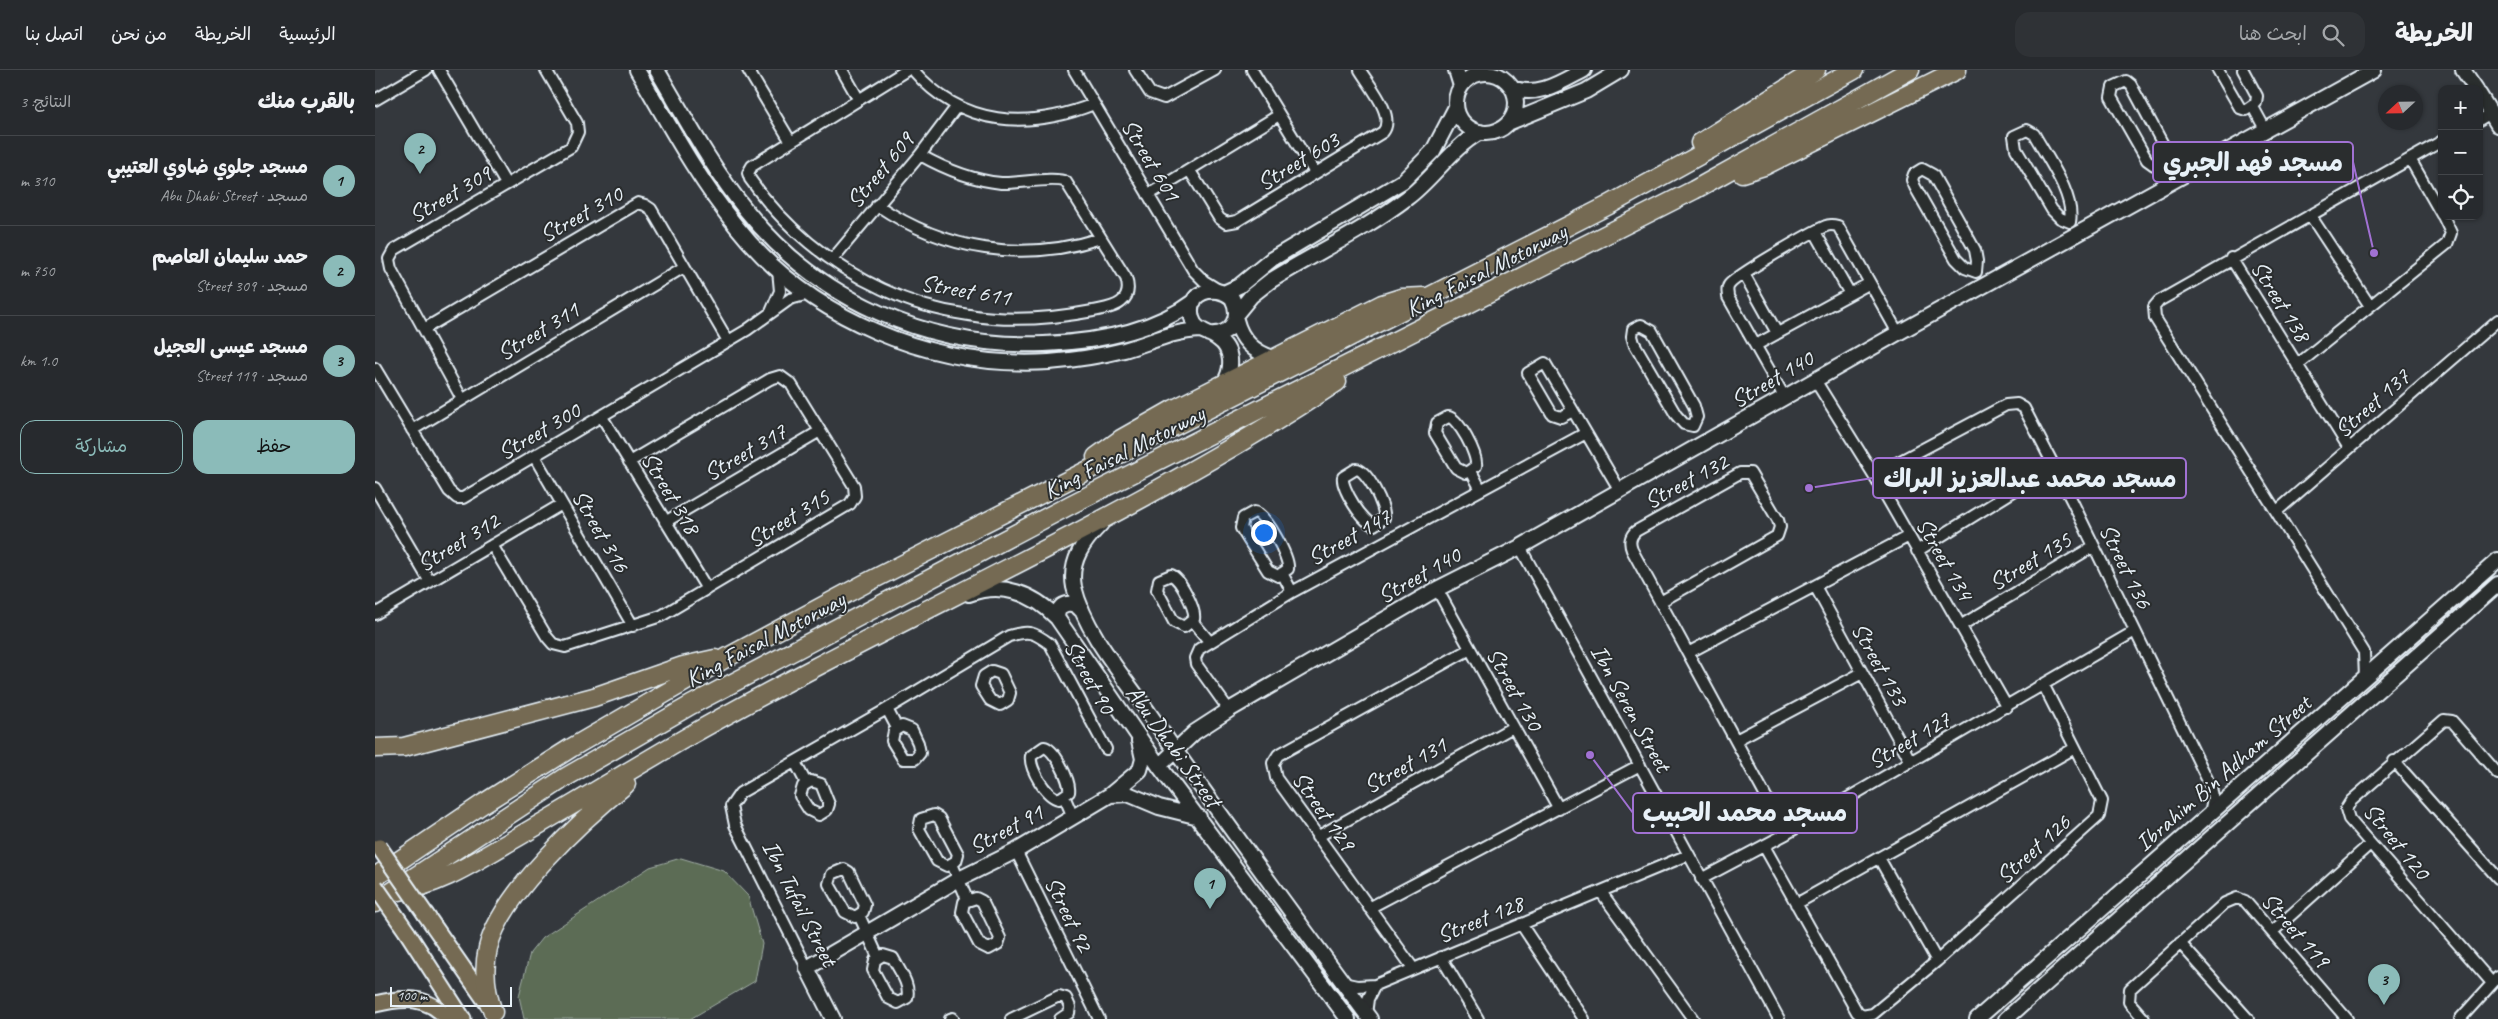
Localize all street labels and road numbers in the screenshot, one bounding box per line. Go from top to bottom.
street label: Street 601 [1115,113,1188,208]
street label: Street 609 [839,124,922,214]
street label: Street 603 [1251,124,1346,197]
street label: Street 309 [403,157,499,230]
street label: Street 310 [534,178,630,249]
street label: King Faisal Motorway [1400,216,1573,324]
street label: Street 138 [2244,255,2319,349]
street label: Street 611 [919,267,1014,313]
street label: Street 311 [491,294,586,367]
street label: Street 140 [1725,342,1821,415]
street label: Street 137 [2328,361,2417,444]
street label: Street 300 [492,394,588,467]
street label: King Faisal Motorway [1038,398,1211,506]
street label: Street 317 [698,416,793,488]
street label: Street 132 [1639,445,1735,515]
street label: Street 318 [635,446,708,541]
street label: Street 315 [741,481,836,554]
street label: Street 316 [565,484,637,579]
street label: Street 147 [1302,501,1397,572]
street label: Street 312 [411,505,506,578]
street label: Street 134 [1909,512,1982,608]
street label: Street 136 [2093,519,2160,614]
street label: Street 135 [1983,524,2078,597]
street label: Street 140 [1372,539,1468,610]
street label: King Faisal Motorway [680,583,852,694]
street label: Street 133 [1845,617,1916,713]
street label: Street 90 [1058,635,1123,721]
street label: Ibn Seren Street [1584,639,1679,779]
street label: Street 130 [1480,642,1551,738]
street label: Abu Dhabi Street [1120,679,1230,815]
street label: Ibrahim Bin Adham Street [2129,687,2319,857]
street label: Street 127 [1862,704,1957,776]
street label: Street 131 [1358,729,1453,800]
street label: Street 129 [1286,765,1363,858]
street label: Street 91 [964,796,1049,861]
street label: Street 120 [2357,796,2439,887]
street label: Street 126 [1989,807,2078,890]
street label: Ibn Tufail Street [755,835,845,973]
street label: Street 92 [1038,872,1101,958]
street label: Street 119 [2255,886,2338,976]
street label: Street 128 [1432,887,1530,950]

